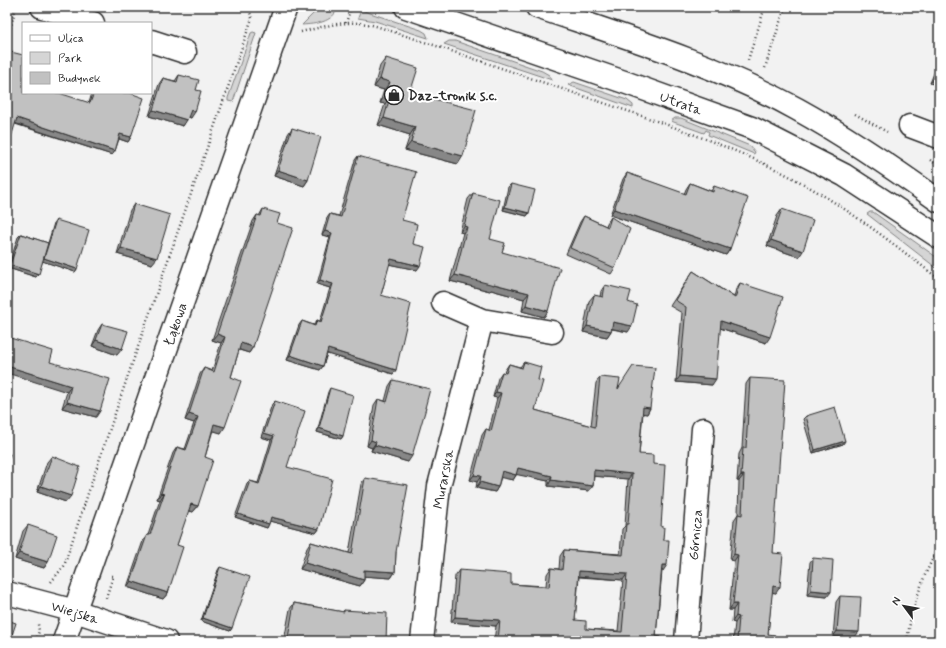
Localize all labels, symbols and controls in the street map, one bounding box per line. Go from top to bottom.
legend [22,22,152,94]
text: Ulica [58,31,84,47]
text: Park [58,51,82,67]
text: Budynek [58,71,101,87]
shop icon: Daz-tronik s.c. [383,84,405,106]
place label: Daz-tronik s.c. [408,87,497,105]
street label: Utrata [657,88,705,120]
street label: Łąkowa [160,300,192,348]
street label: Murarska [429,447,459,510]
street label: Górnicza [685,509,707,561]
north arrow [884,586,924,626]
text: N [888,594,904,608]
street label: Wiejska [49,597,101,629]

